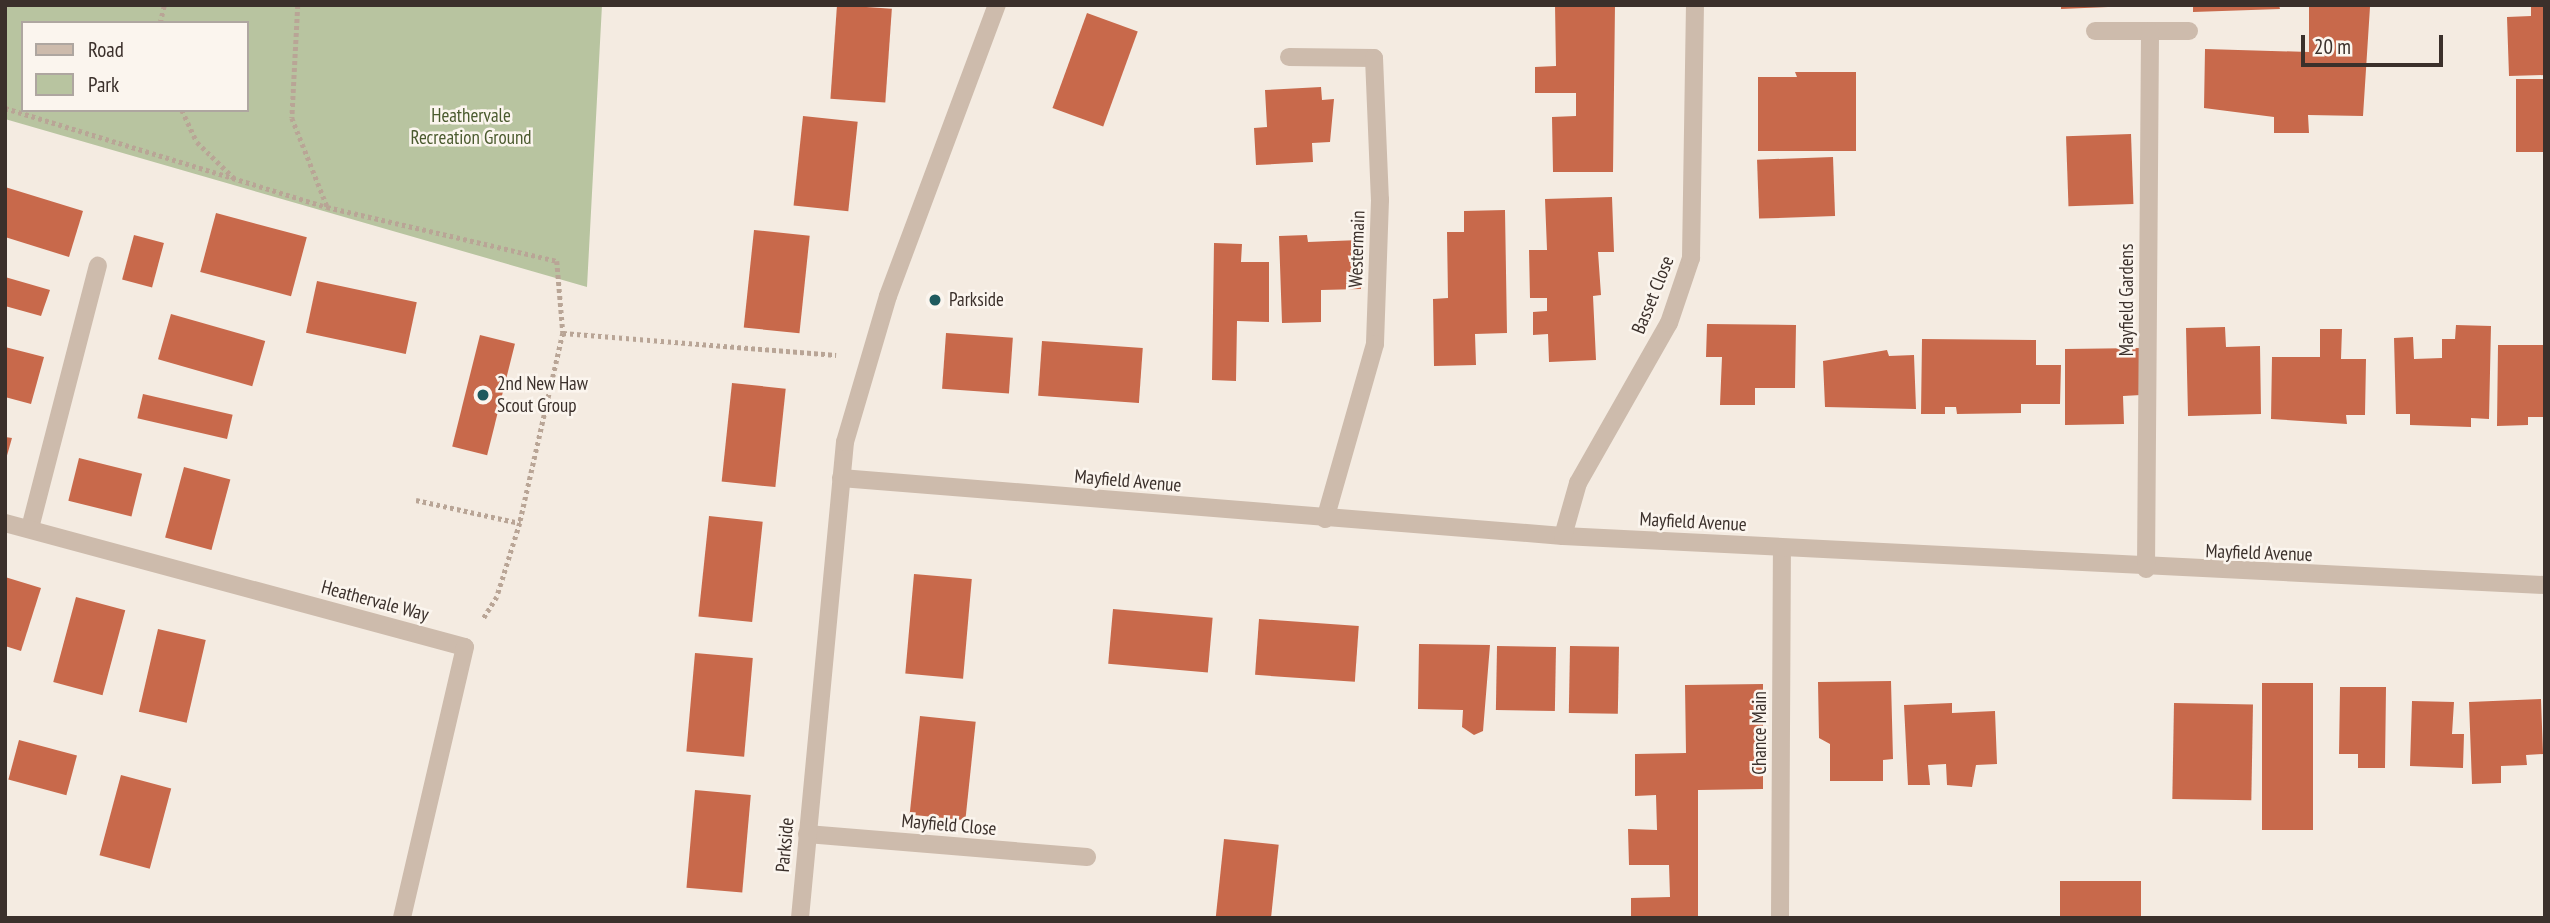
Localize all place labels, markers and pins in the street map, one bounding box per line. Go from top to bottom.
place label: Parkside [949,289,1004,311]
marker: Parkside [927,292,943,308]
place label: 2nd New Haw Scout Group [497,373,588,417]
marker: 2nd New Haw Scout Group [475,387,491,403]

